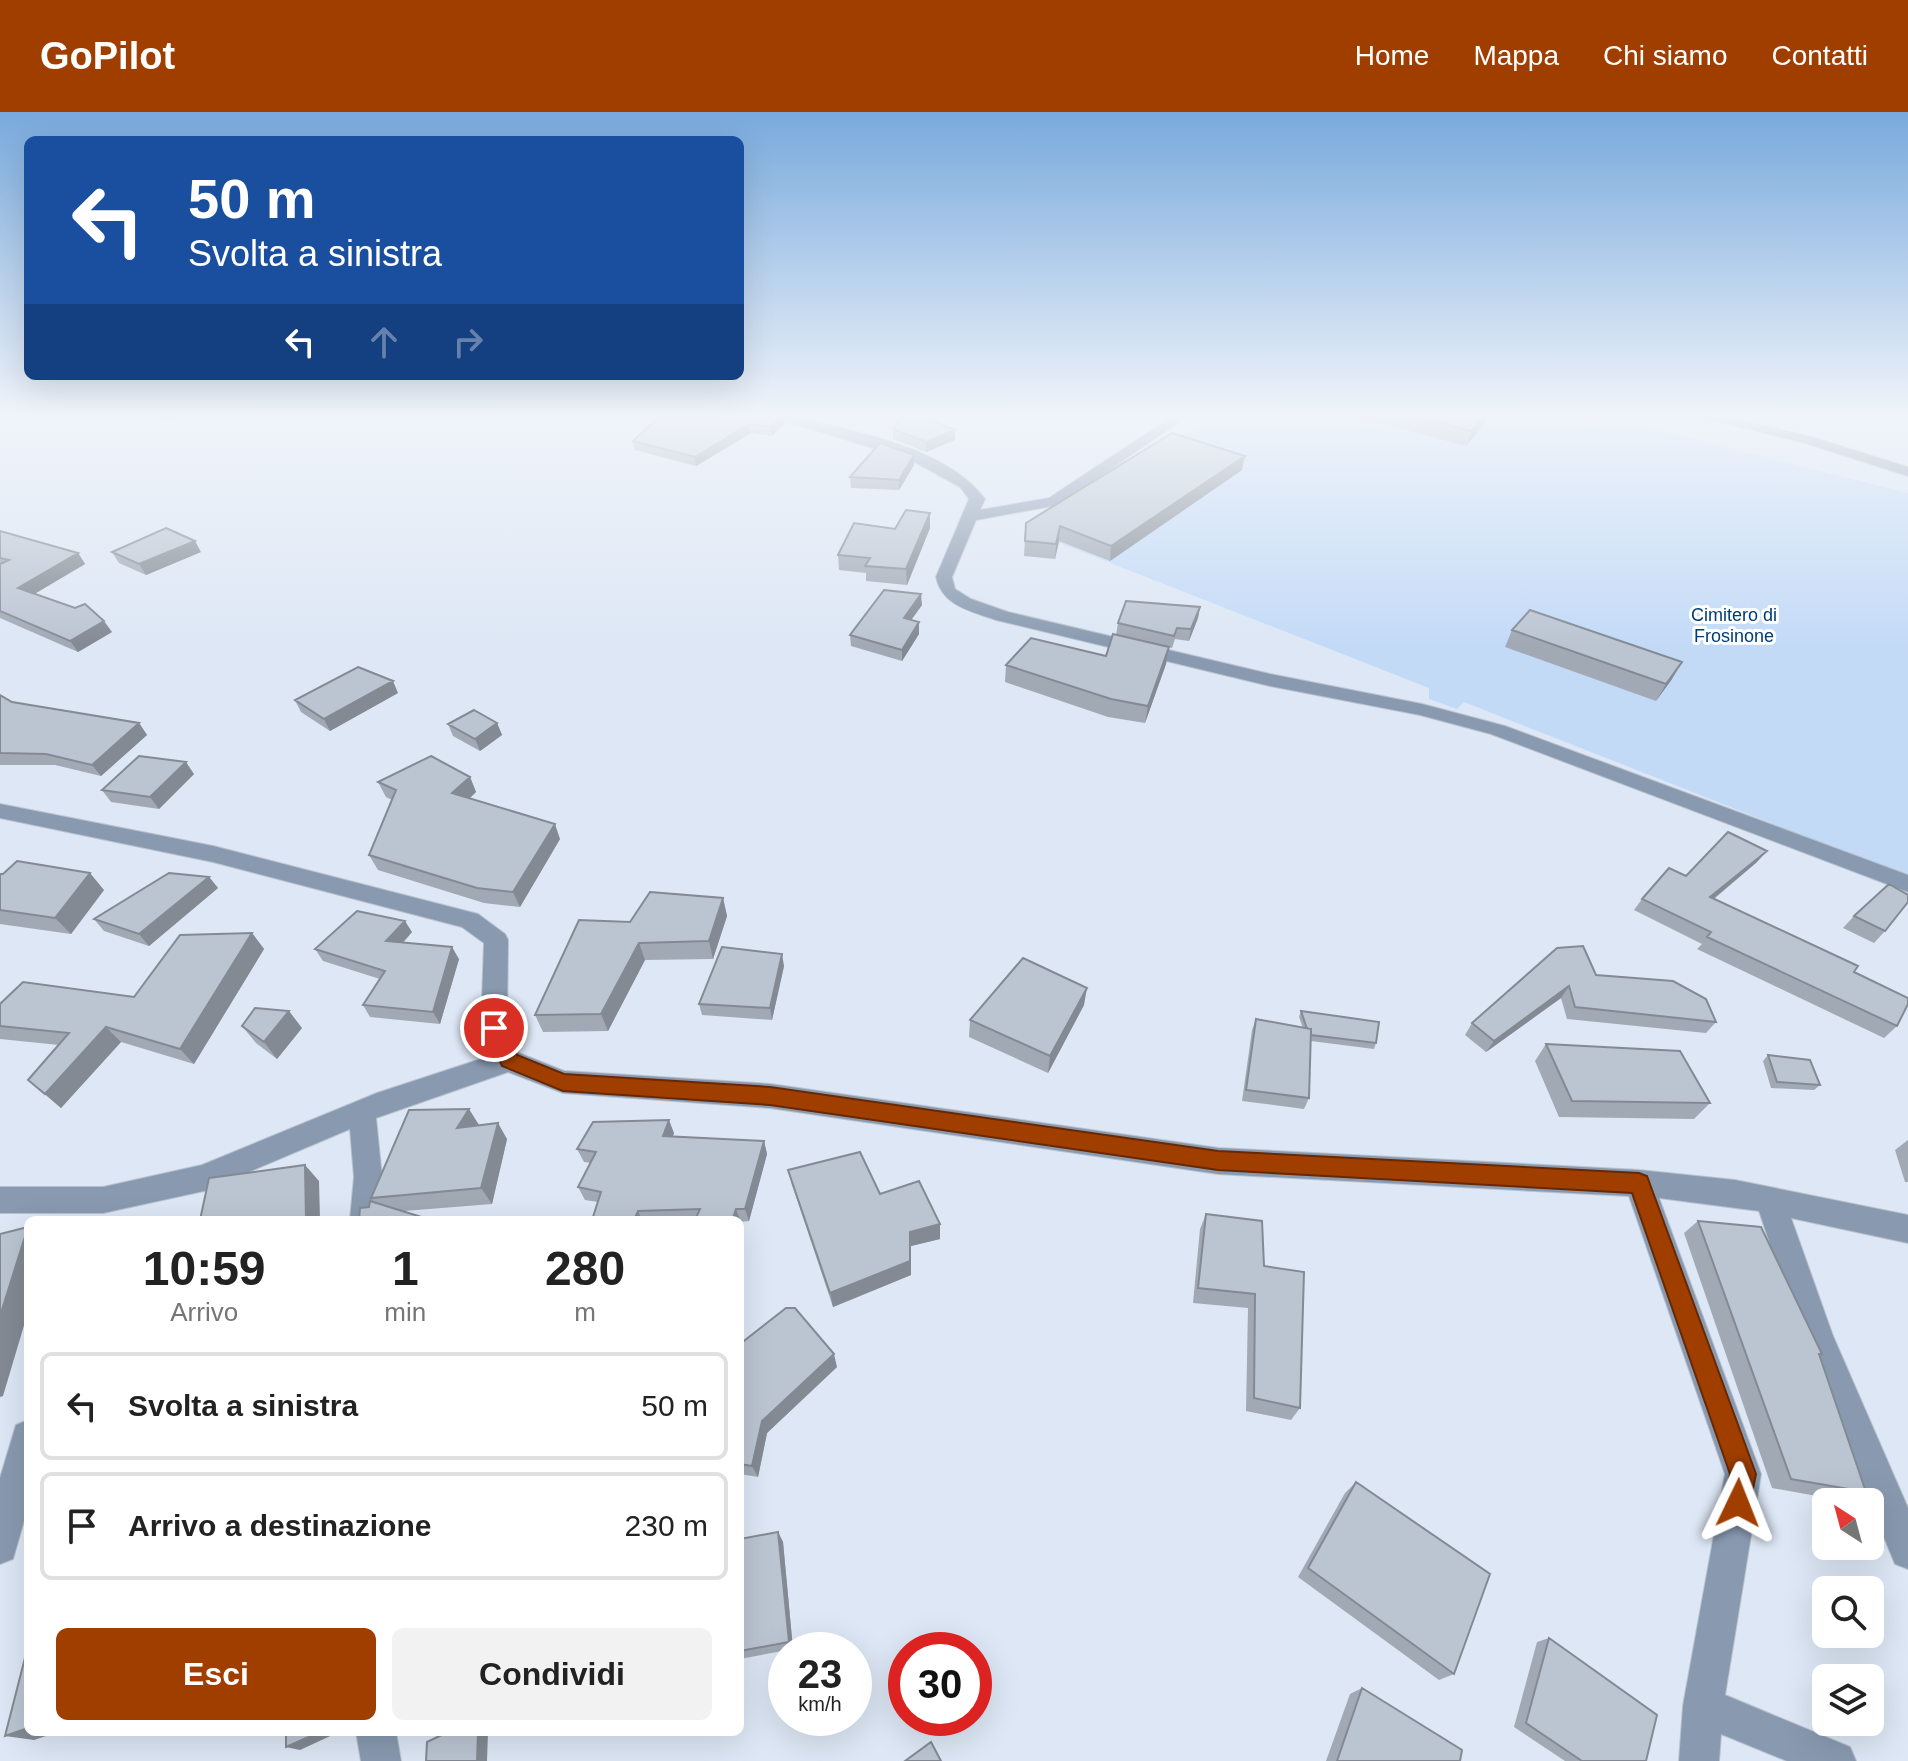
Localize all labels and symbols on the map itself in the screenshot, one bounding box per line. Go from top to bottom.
park label: Cimitero di Frosinone [1691,605,1777,646]
pin [460,994,528,1062]
position arrow [1696,1461,1780,1545]
north arrow [1812,1488,1884,1560]
speed limit sign: 30 [888,1632,992,1736]

